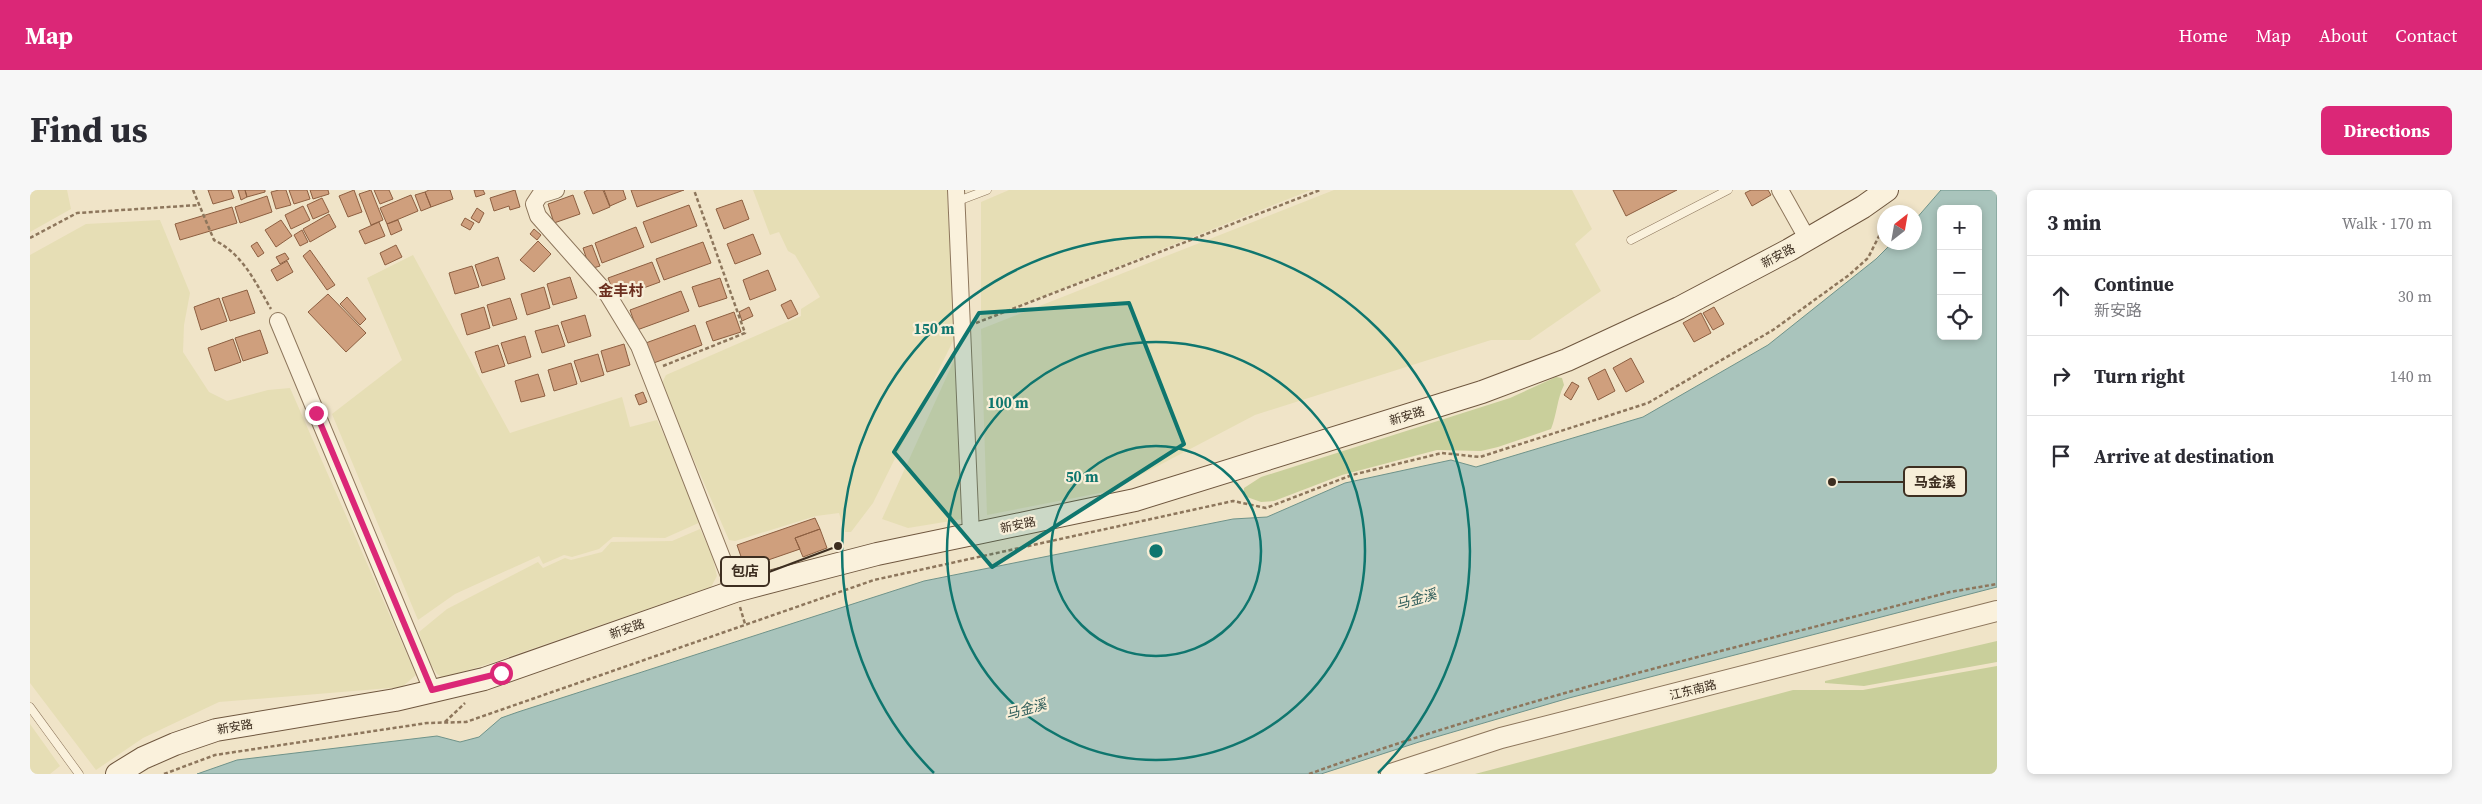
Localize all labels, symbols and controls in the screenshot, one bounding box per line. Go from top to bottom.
text: Map [25,19,73,52]
text: Home [2179,23,2228,48]
text: Map [2256,23,2291,48]
text: About [2319,23,2367,48]
text: Contact [2395,23,2457,48]
text: Find us [30,106,148,154]
button: Directions [2321,106,2452,155]
north arrow [1877,205,1922,250]
map controls [1937,205,1982,340]
button: + [1937,205,1982,250]
text: 3 min [2047,208,2102,237]
text: Walk · 170 m [2342,212,2432,234]
street label: 新安路 [1758,240,1798,272]
button: − [1937,250,1982,295]
text: Continue [2094,271,2174,297]
district label: 金丰村 [598,280,644,301]
icon: ahead [2047,282,2075,310]
text: 30 m [2398,285,2432,307]
button: locate [1937,295,1982,340]
text: 新安路 [2094,299,2142,321]
text: 150 m [913,318,955,339]
icon: right [2047,362,2075,390]
text: Turn right [2094,363,2185,389]
text: 140 m [2390,365,2432,387]
text: 100 m [987,392,1029,413]
route end [305,402,328,425]
street label: 新安路 [1387,403,1427,429]
icon: arrive [2047,442,2075,470]
text: Arrive at destination [2094,443,2274,469]
text: 50 m [1065,466,1099,487]
callout: 马金溪 [1904,467,1966,496]
text: 马金溪 [1914,472,1956,492]
street label: 新安路 [999,513,1037,537]
centre of rings [1147,542,1165,560]
callout: 包店 [721,557,769,586]
text: 包店 [731,561,759,581]
water label: 马金溪 [1393,583,1441,614]
street label: 新安路 [607,616,647,642]
route start [490,662,513,685]
street label: 江东南路 [1668,676,1718,704]
water label: 马金溪 [1003,693,1051,724]
street label: 新安路 [216,716,254,738]

